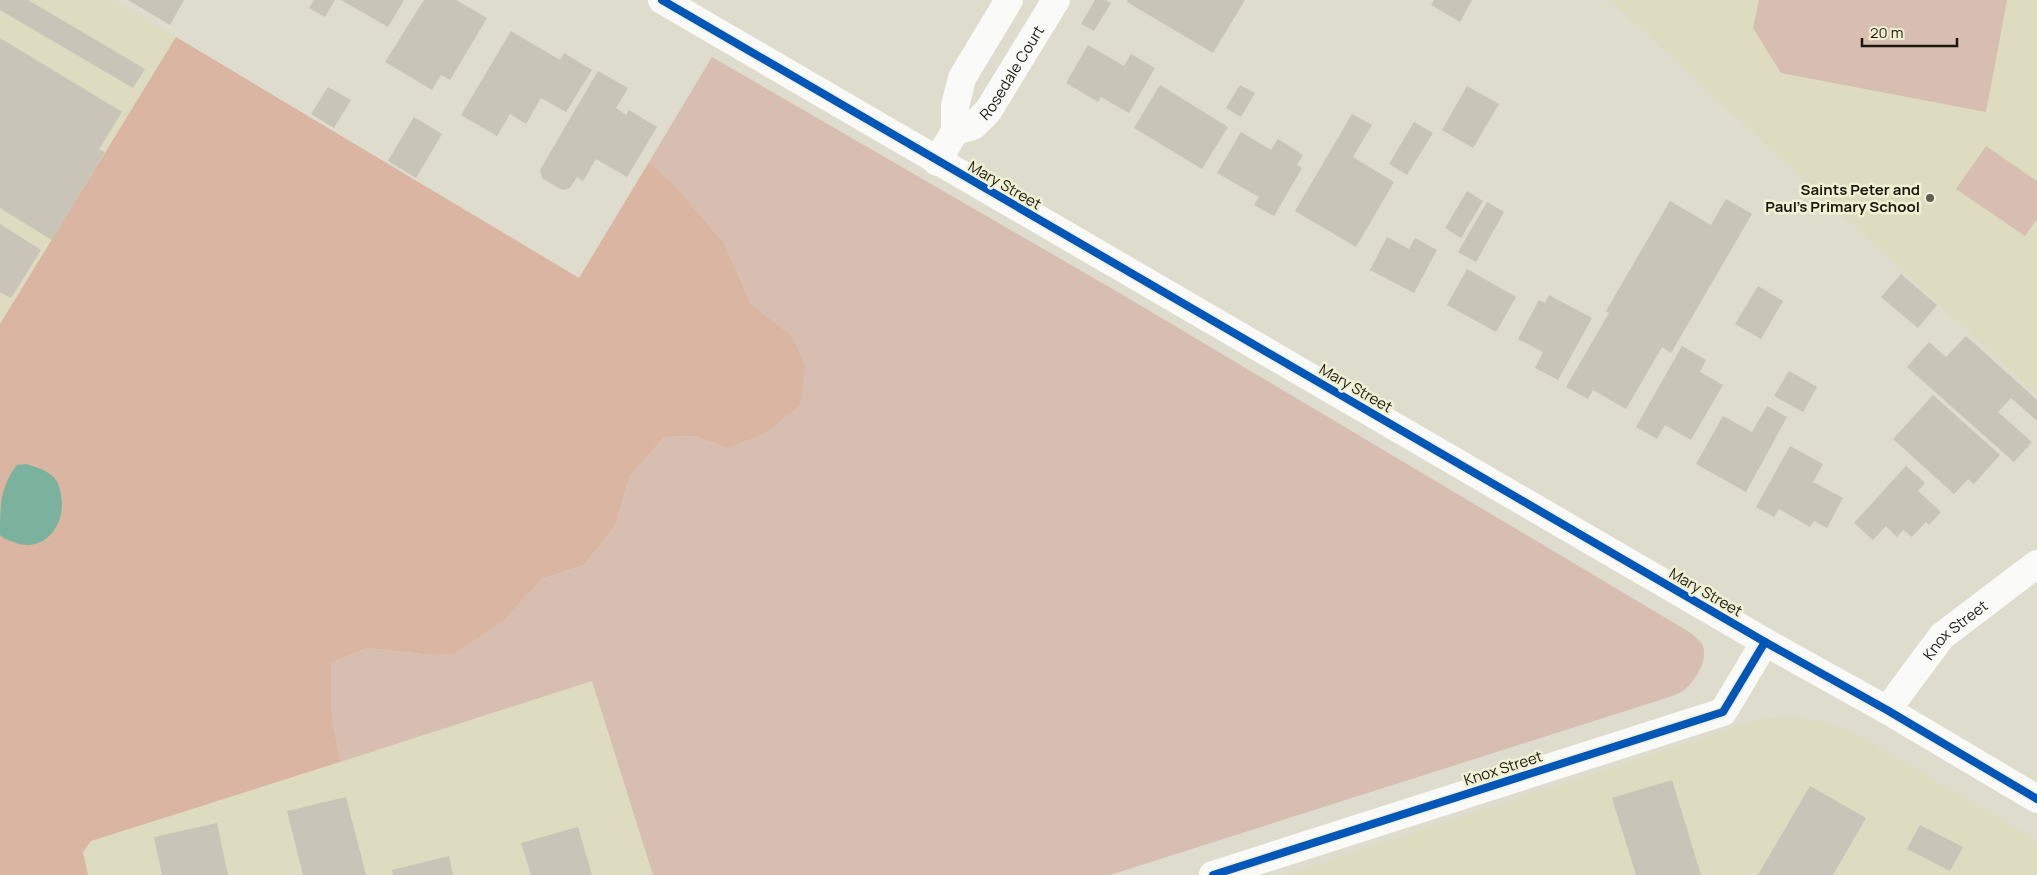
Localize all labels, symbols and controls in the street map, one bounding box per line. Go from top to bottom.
scale bar [1862,15,1957,47]
street label: Rosedale Court [974,21,1049,125]
text: 20 m [1870,22,1903,43]
street label: Mary Street [965,156,1045,214]
place label: Saints Peter and Paul's Primary School [1765,179,1920,217]
marker: Saints Peter and Paul's Primary School [1924,192,1936,204]
street label: Mary Street [1316,359,1396,417]
street label: Mary Street [1666,563,1746,621]
street label: Knox Street [1917,595,1992,664]
street label: Knox Street [1461,745,1545,791]

